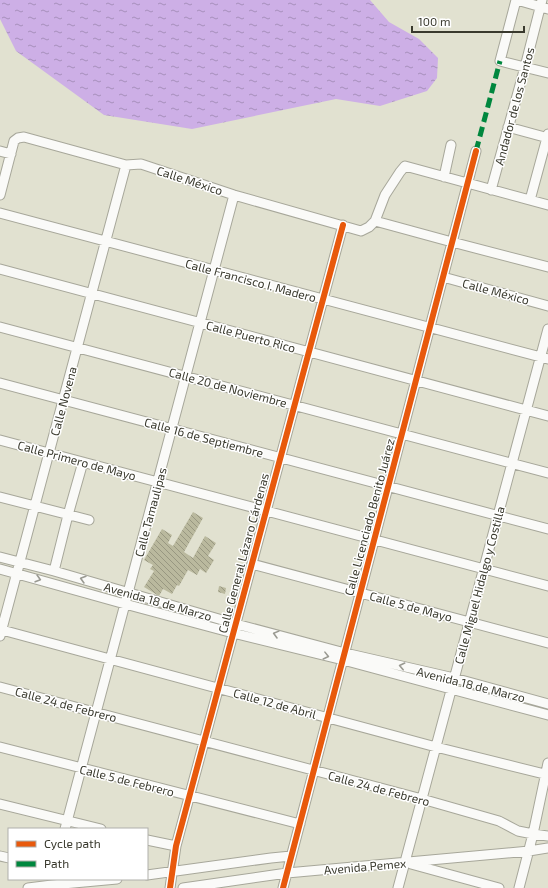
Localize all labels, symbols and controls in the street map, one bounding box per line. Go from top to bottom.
scale bar [412,8,524,34]
text: 100 m [418,14,450,28]
street label: Andador de los Santos [491,45,537,167]
street label: Calle México [155,163,225,197]
street label: Calle Francisco I. Madero [184,256,318,304]
street label: Calle México [461,275,531,307]
street label: Calle Puerto Rico [205,317,297,355]
street label: Calle 20 de Noviembre [167,364,289,410]
street label: Calle Novena [47,365,79,437]
street label: Calle 16 de Septiembre [143,414,265,460]
street label: Calle Primero de Mayo [16,437,138,483]
street label: Calle Licenciado Benito Juárez [341,437,397,597]
street label: Calle Tamaulipas [131,466,169,558]
street label: Calle General Lázaro Cárdenas [215,471,271,635]
street label: Calle Miguel Hidalgo y Costilla [451,505,507,665]
one-way arrow [34,574,41,583]
one-way arrow [80,575,87,584]
street label: Avenida 18 de Marzo [102,579,214,623]
street label: Calle 5 de Mayo [368,588,454,624]
one-way arrow [272,631,279,639]
one-way arrow [322,651,329,659]
one-way arrow [399,662,406,671]
street label: Avenida 18 de Marzo [415,664,527,704]
street label: Calle 24 de Febrero [14,684,119,724]
street label: Calle 12 de Abril [232,685,318,721]
street label: Calle 5 de Febrero [78,761,176,799]
street label: Calle 24 de Febrero [327,768,432,808]
legend [8,828,148,880]
text: Cycle path [44,836,101,850]
street label: Avenida Pemex [323,855,408,877]
text: Path [44,856,69,870]

